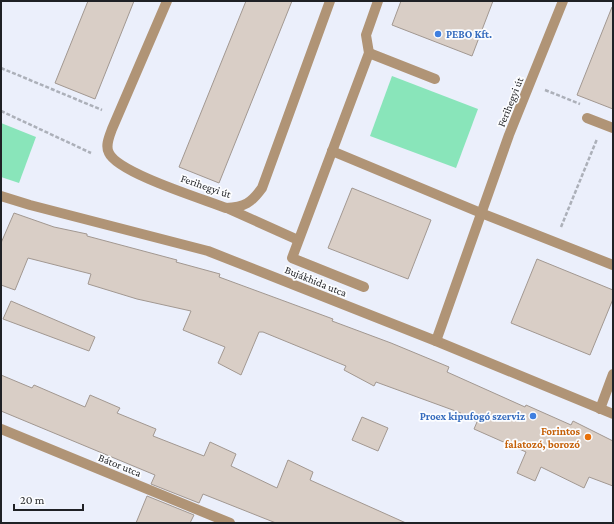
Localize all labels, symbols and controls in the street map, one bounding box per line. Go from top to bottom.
place label: PEBO Kft. [446,28,492,40]
marker: PEBO Kft. [433,29,443,39]
street label: Ferihegyi út [495,75,526,129]
street label: Ferihegyi út [179,172,233,201]
street label: Bujákhida utca [283,263,349,300]
place label: Proex kipufogó szerviz [420,410,525,422]
marker: Proex kipufogó szerviz [528,411,538,421]
place label: Forintos falatozó, borozó [505,425,581,451]
marker: Forintos falatozó, borozó [583,432,593,442]
street label: Bátor utca [97,451,143,479]
scale bar [14,486,83,512]
text: 20 m [20,493,45,507]

